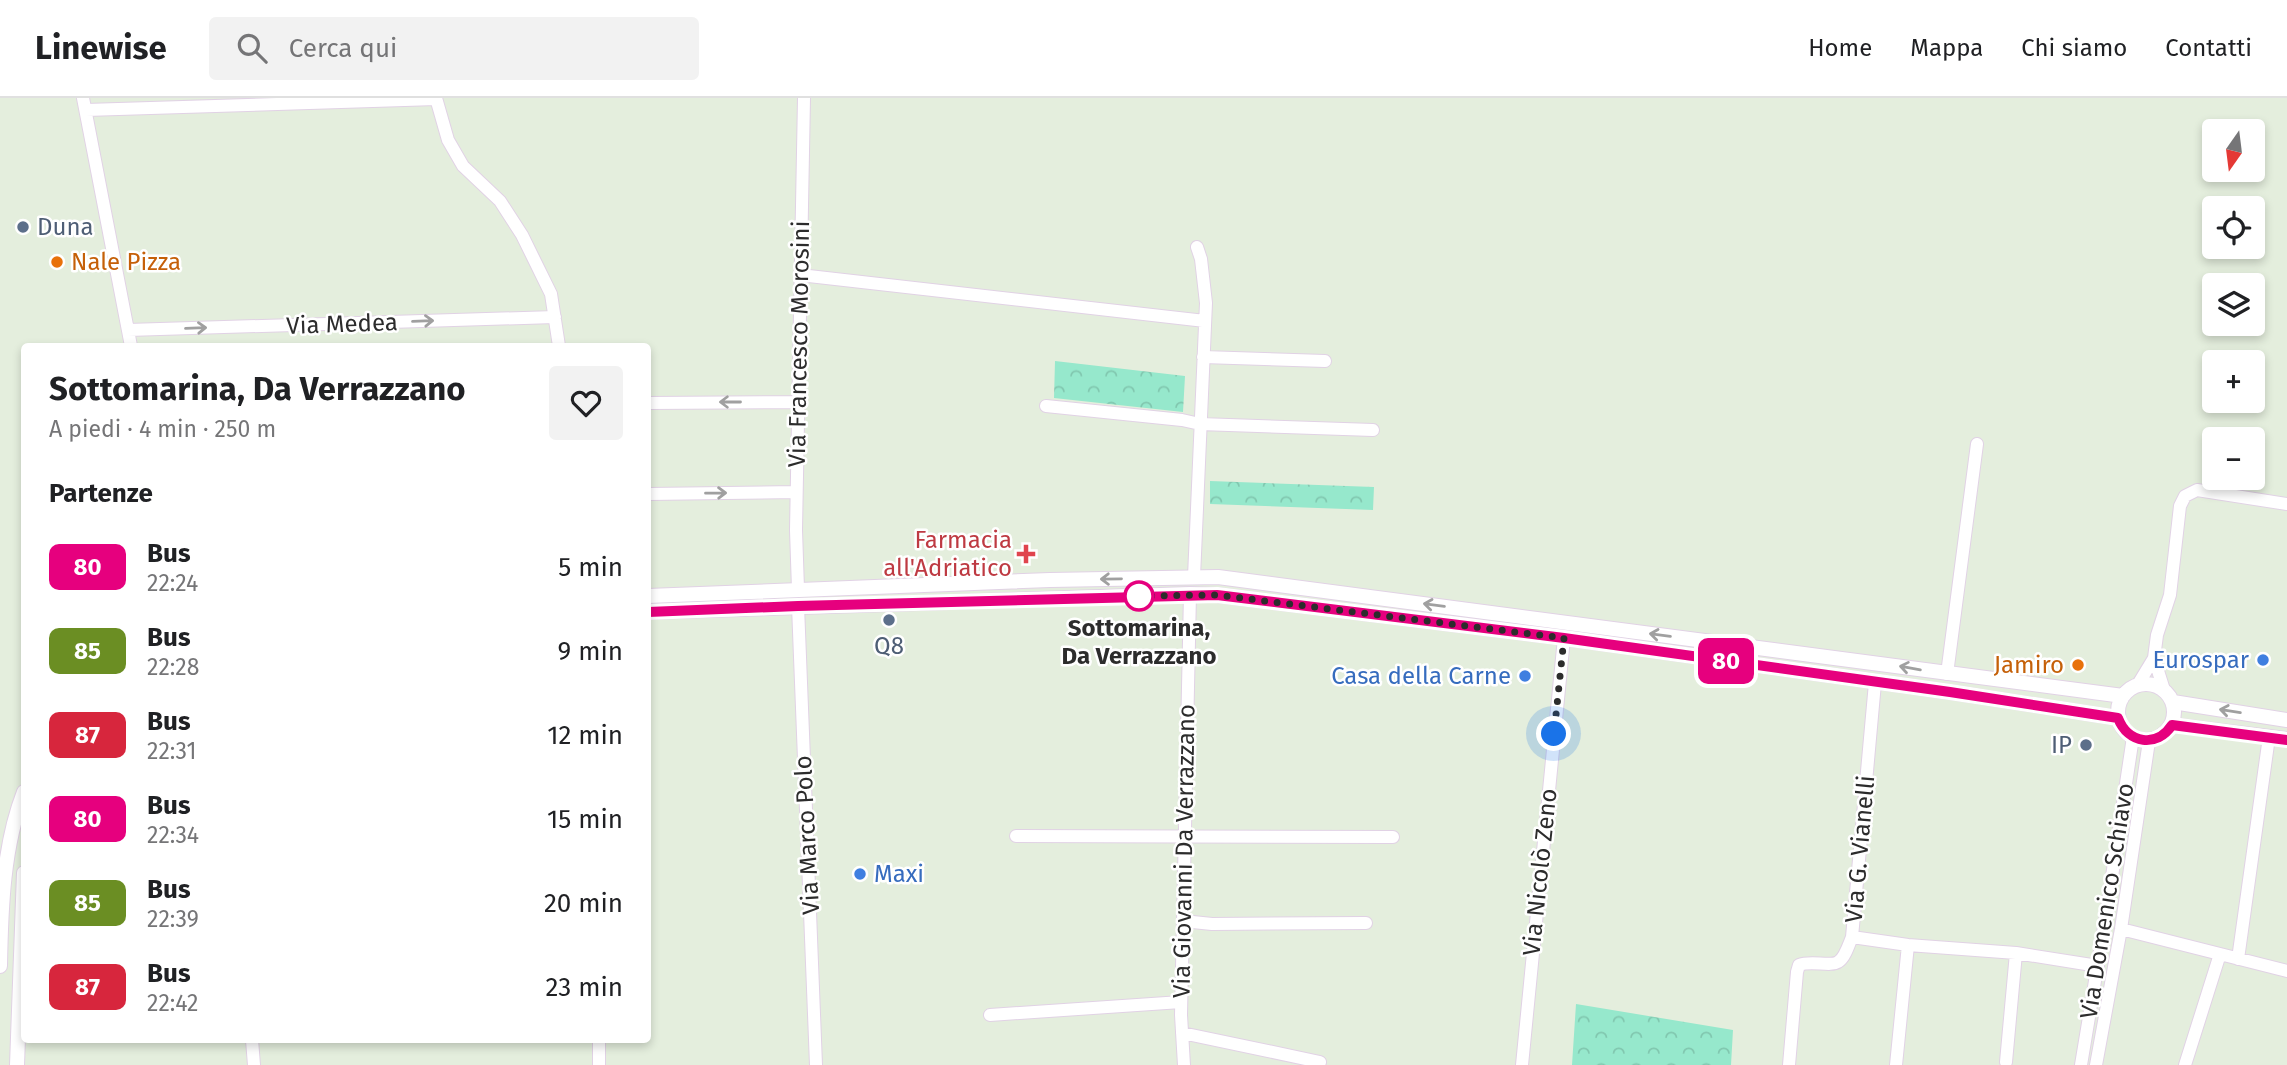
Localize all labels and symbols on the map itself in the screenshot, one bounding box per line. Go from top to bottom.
north arrow [2202,119,2264,182]
place label: Duna [37,213,94,241]
marker: Duna [15,219,31,235]
street label: Via Francesco Morosini [783,220,815,468]
place label: Nale Pizza [71,248,181,276]
marker: Nale Pizza [49,254,65,270]
street label: Via Medea [286,308,398,340]
one-way arrow [412,314,435,328]
one-way arrow [184,322,207,335]
one-way arrow [718,396,741,409]
one-way arrow [704,486,727,500]
place label: Farmacia all'Adriatico [883,526,1012,582]
marker: Farmacia all'Adriatico [1018,546,1034,562]
one-way arrow [1099,572,1122,585]
marker: Sottomarina, Da Verrazzano [1124,581,1154,611]
one-way arrow [1423,599,1446,612]
marker: Q8 [881,612,897,628]
place label: Sottomarina, Da Verrazzano [1062,614,1216,670]
one-way arrow [1649,628,1672,641]
place label: Q8 [874,632,904,660]
line badge: 80 [1694,638,1758,684]
place label: Eurospar [2152,646,2250,674]
place label: Jamiro [1994,651,2064,679]
marker: Eurospar [2255,652,2271,668]
marker: Jamiro [2070,657,2086,673]
one-way arrow [1899,661,1921,674]
place label: Casa della Carne [1331,662,1511,690]
marker: Casa della Carne [1517,668,1533,684]
street label: Via Giovanni Da Verrazzano [1167,704,1201,998]
one-way arrow [2219,704,2242,717]
your location [1536,716,1571,751]
place label: IP [2051,731,2072,759]
marker: IP [2078,737,2094,753]
street label: Via Marco Polo [789,755,825,915]
street label: Via G. Vianelli [1840,774,1880,924]
street label: Via Domenico Schiavo [2075,781,2139,1021]
street label: Via Nicolò Zeno [1517,787,1563,957]
place label: Maxi [874,860,924,888]
marker: Maxi [852,866,868,882]

